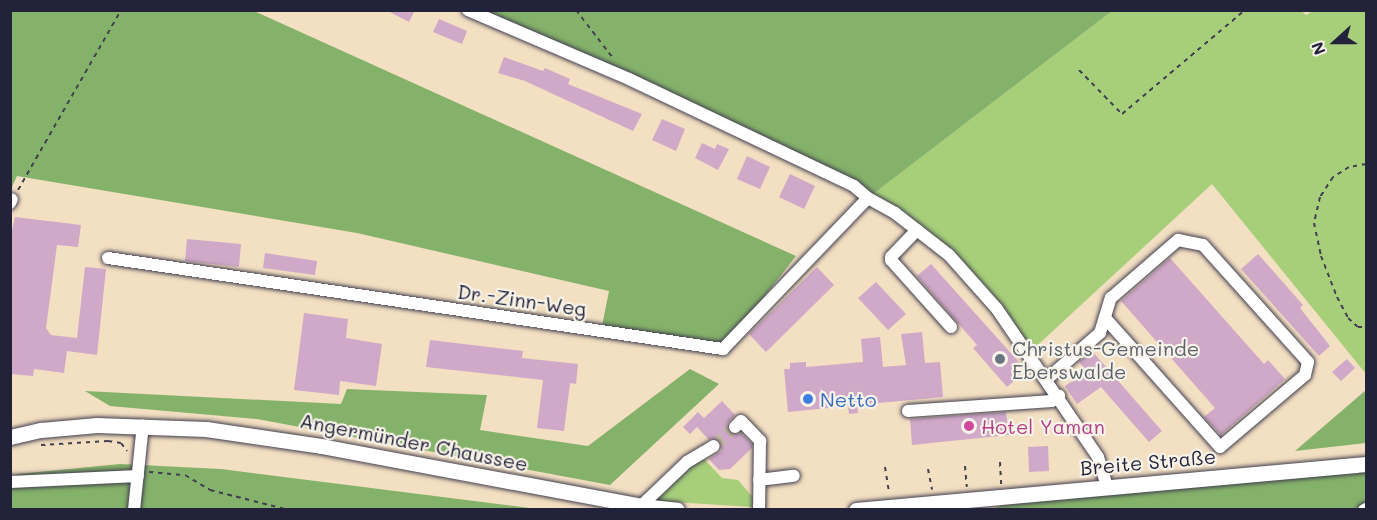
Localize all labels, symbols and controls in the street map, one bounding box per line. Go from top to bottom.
north arrow [1305,12,1365,72]
text: N [1306,39,1330,58]
street label: Dr.-Zinn-Weg [456,279,588,321]
place label: Christus-Gemeinde Eberswalde [1012,336,1199,383]
marker: Christus-Gemeinde Eberswalde [993,352,1007,366]
place label: Netto [820,387,877,411]
marker: Netto [801,392,815,406]
street label: Angermünder Chaussee [298,408,530,476]
place label: Hotel Yaman [981,414,1105,438]
marker: Hotel Yaman [962,419,976,433]
street label: Breite Straße [1079,444,1217,480]

